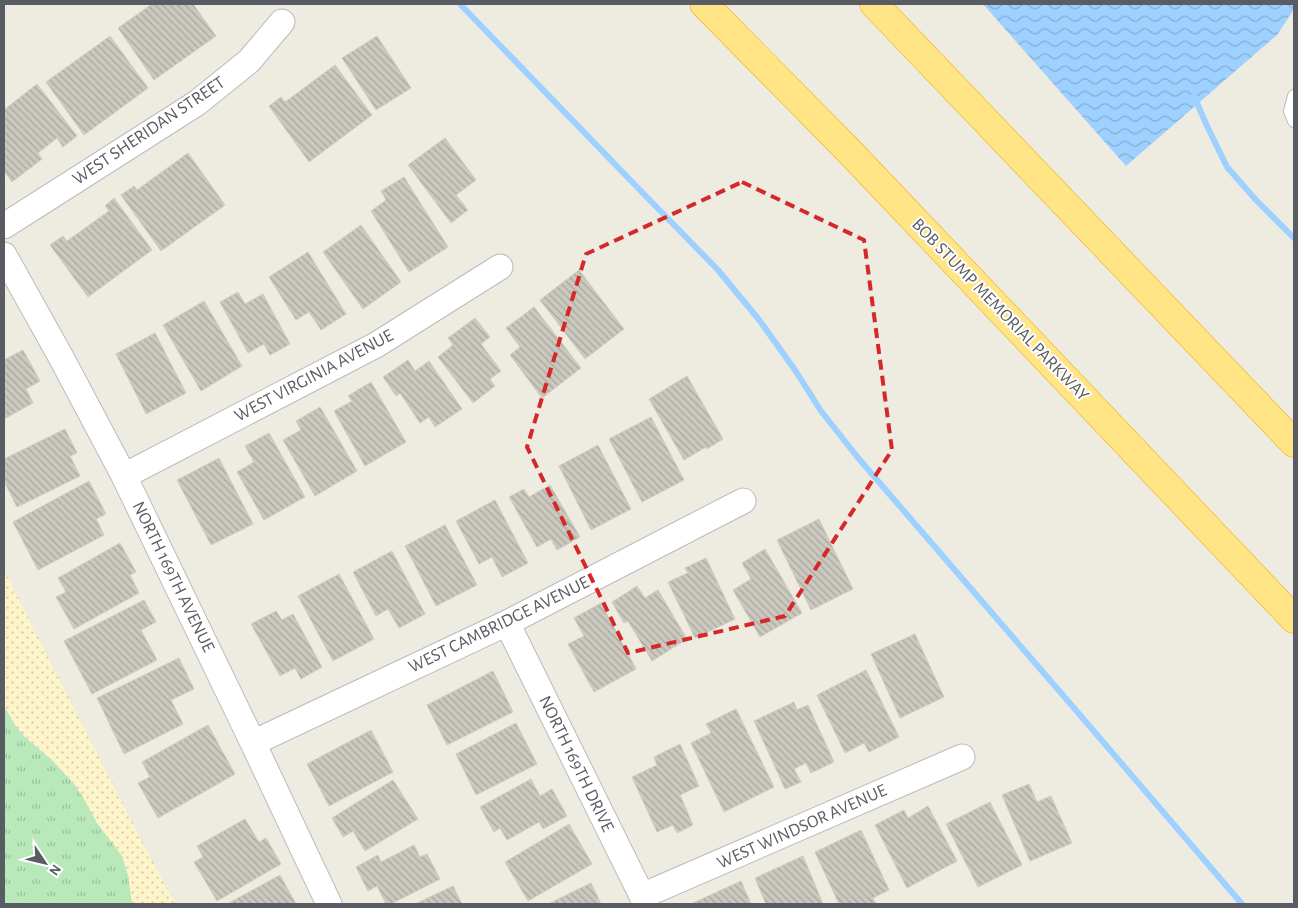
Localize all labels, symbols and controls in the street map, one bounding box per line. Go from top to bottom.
street label: WEST SHERIDAN STREET [70,73,228,189]
street label: BOB STUMP MEMORIAL PARKWAY [908,215,1092,405]
street label: WEST VIRGINIA AVENUE [232,326,397,425]
street label: NORTH 169TH AVENUE [129,499,217,655]
street label: WEST CAMBRIDGE AVENUE [406,573,592,677]
street label: NORTH 169TH DRIVE [535,693,617,835]
street label: WEST WINDSOR AVENUE [715,781,890,873]
north arrow [20,838,70,888]
text: N [46,862,63,878]

